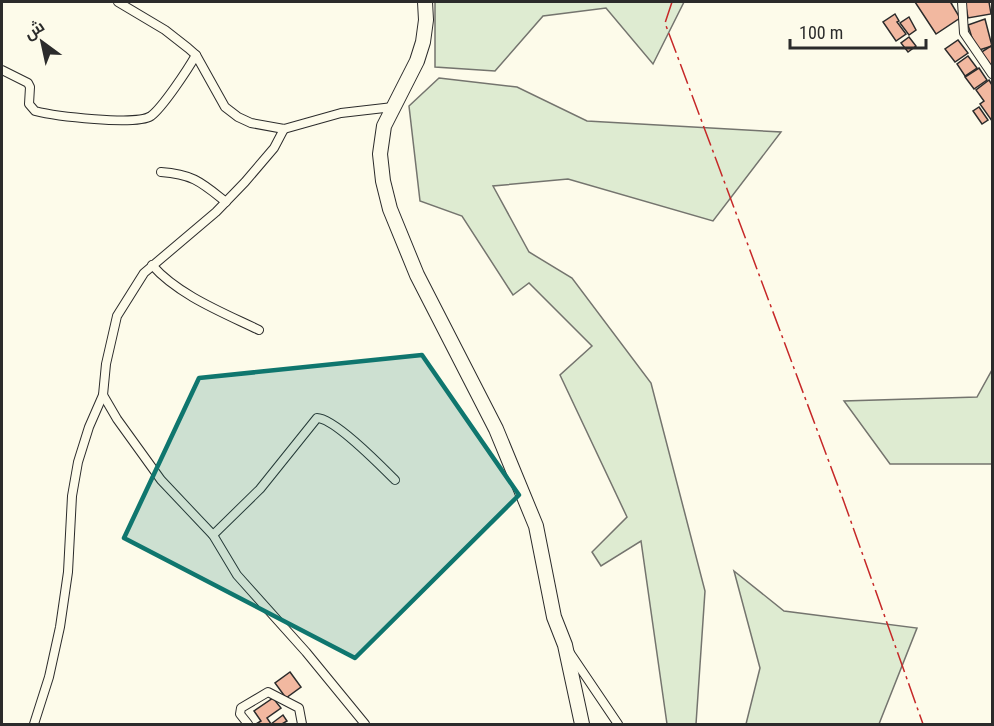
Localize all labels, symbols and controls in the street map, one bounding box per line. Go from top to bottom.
north arrow [12,12,72,72]
scale bar [790,12,926,50]
text: ش [20,16,48,43]
text: 100 m [799,22,843,43]

